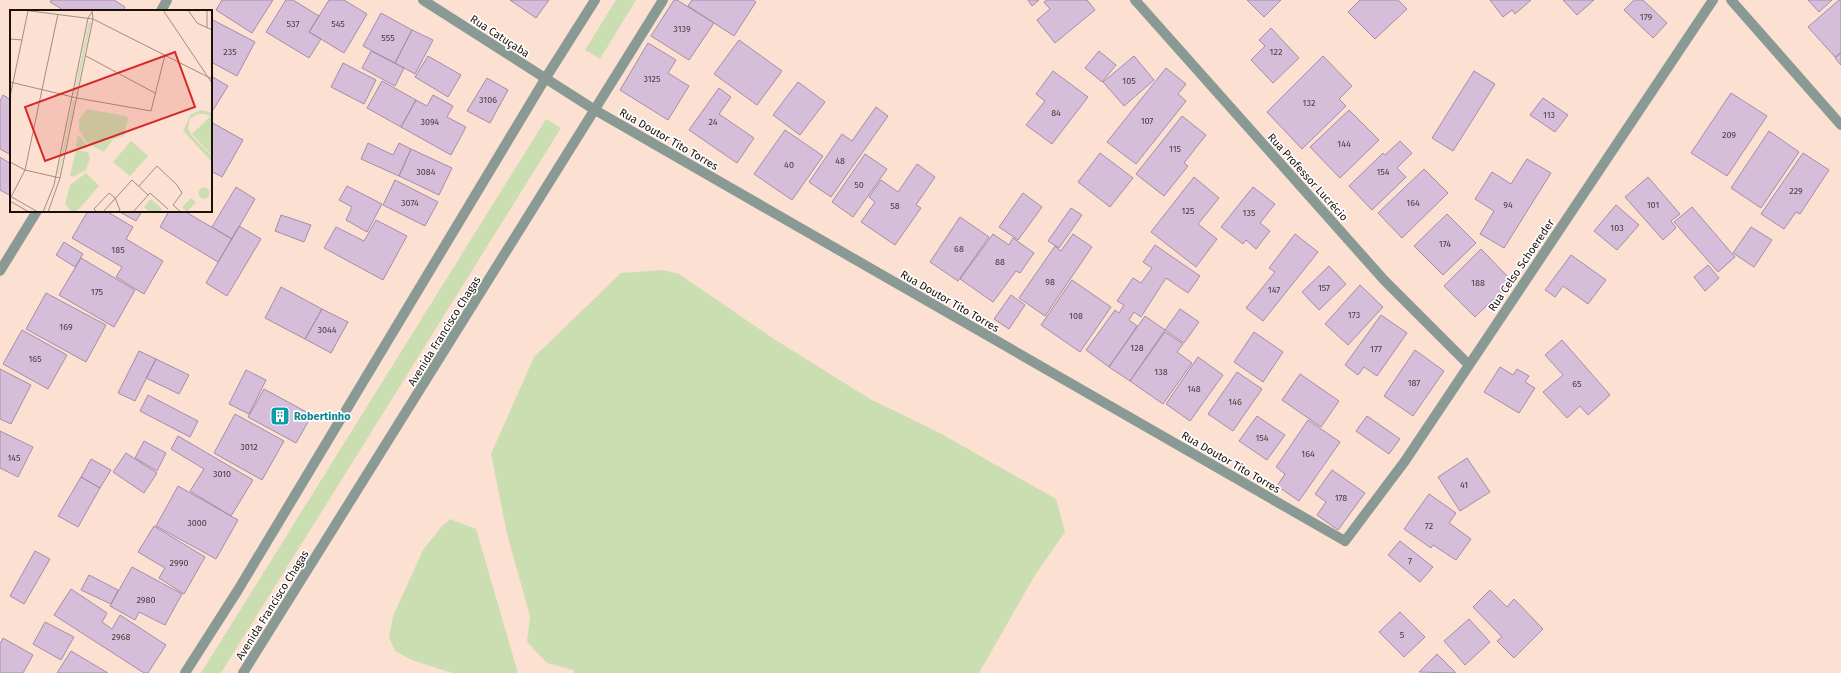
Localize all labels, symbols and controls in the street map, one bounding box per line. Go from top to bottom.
inset map [10,10,212,212]
street label: Rua Catuçaba [468,12,532,60]
house number: 179 [1640,12,1652,22]
house number: 537 [287,19,299,29]
house number: 545 [331,19,345,29]
house number: 3139 [673,24,691,34]
house number: 555 [381,33,395,43]
house number: 235 [223,47,237,57]
house number: 122 [1270,47,1282,57]
house number: 3125 [643,74,661,84]
house number: 105 [1122,76,1136,86]
house number: 3106 [479,95,497,105]
house number: 132 [1303,98,1315,108]
street label: Rua Doutor Tito Torres [617,106,720,173]
house number: 84 [1051,108,1061,118]
house number: 113 [1543,110,1555,120]
house number: 107 [1141,116,1153,126]
house number: 3094 [421,117,440,127]
house number: 24 [708,117,718,127]
house number: 209 [1722,130,1736,140]
street label: Rua Professor Lucrécio [1265,131,1350,224]
house number: 144 [1337,139,1351,149]
house number: 115 [1169,144,1182,154]
house number: 48 [835,156,845,166]
house number: 40 [784,160,794,170]
house number: 3084 [416,167,436,177]
house number: 154 [1376,167,1390,177]
house number: 50 [854,180,864,190]
house number: 229 [1789,186,1803,196]
house number: 3074 [401,198,419,208]
house number: 164 [1406,198,1420,208]
house number: 94 [1503,200,1513,210]
house number: 101 [1647,200,1659,210]
house number: 58 [890,201,900,211]
house number: 125 [1182,206,1195,216]
house number: 135 [1243,208,1256,218]
street label: Rua Celso Schoereder [1486,216,1558,314]
house number: 103 [1610,223,1624,233]
house number: 174 [1439,239,1451,249]
house number: 68 [954,244,964,254]
house number: 185 [111,245,125,255]
house number: 88 [995,257,1005,267]
street label: Rua Doutor Tito Torres [898,268,1001,335]
street label: Avenida Francisco Chagas [405,274,484,388]
house number: 98 [1045,277,1055,287]
house number: 188 [1471,278,1485,288]
house number: 157 [1318,283,1330,293]
house number: 147 [1268,285,1280,295]
house number: 175 [91,287,104,297]
house number: 173 [1348,310,1360,320]
house number: 108 [1069,311,1083,321]
house number: 169 [59,322,73,332]
house number: 3044 [317,325,337,335]
house number: 128 [1130,343,1144,353]
house number: 177 [1370,344,1382,354]
house number: 165 [28,354,42,364]
house number: 138 [1154,367,1168,377]
house number: 187 [1408,378,1420,388]
house number: 65 [1572,379,1582,389]
house number: 148 [1187,384,1201,394]
house number: 146 [1228,397,1242,407]
building icon: Robertinho [269,405,291,427]
place label: Robertinho [294,410,351,423]
street label: Rua Doutor Tito Torres [1179,429,1282,496]
house number: 154 [1255,433,1269,443]
house number: 3012 [240,442,258,452]
house number: 164 [1301,449,1315,459]
house number: 145 [7,453,21,463]
house number: 3010 [213,469,231,479]
house number: 41 [1460,480,1468,490]
house number: 178 [1335,493,1347,503]
house number: 3000 [187,518,207,528]
house number: 72 [1425,521,1433,531]
street label: Avenida Francisco Chagas [233,548,312,662]
house number: 7 [1408,556,1412,566]
house number: 2990 [170,558,188,568]
house number: 2980 [136,595,156,605]
house number: 5 [1400,630,1405,640]
house number: 2968 [112,632,130,642]

